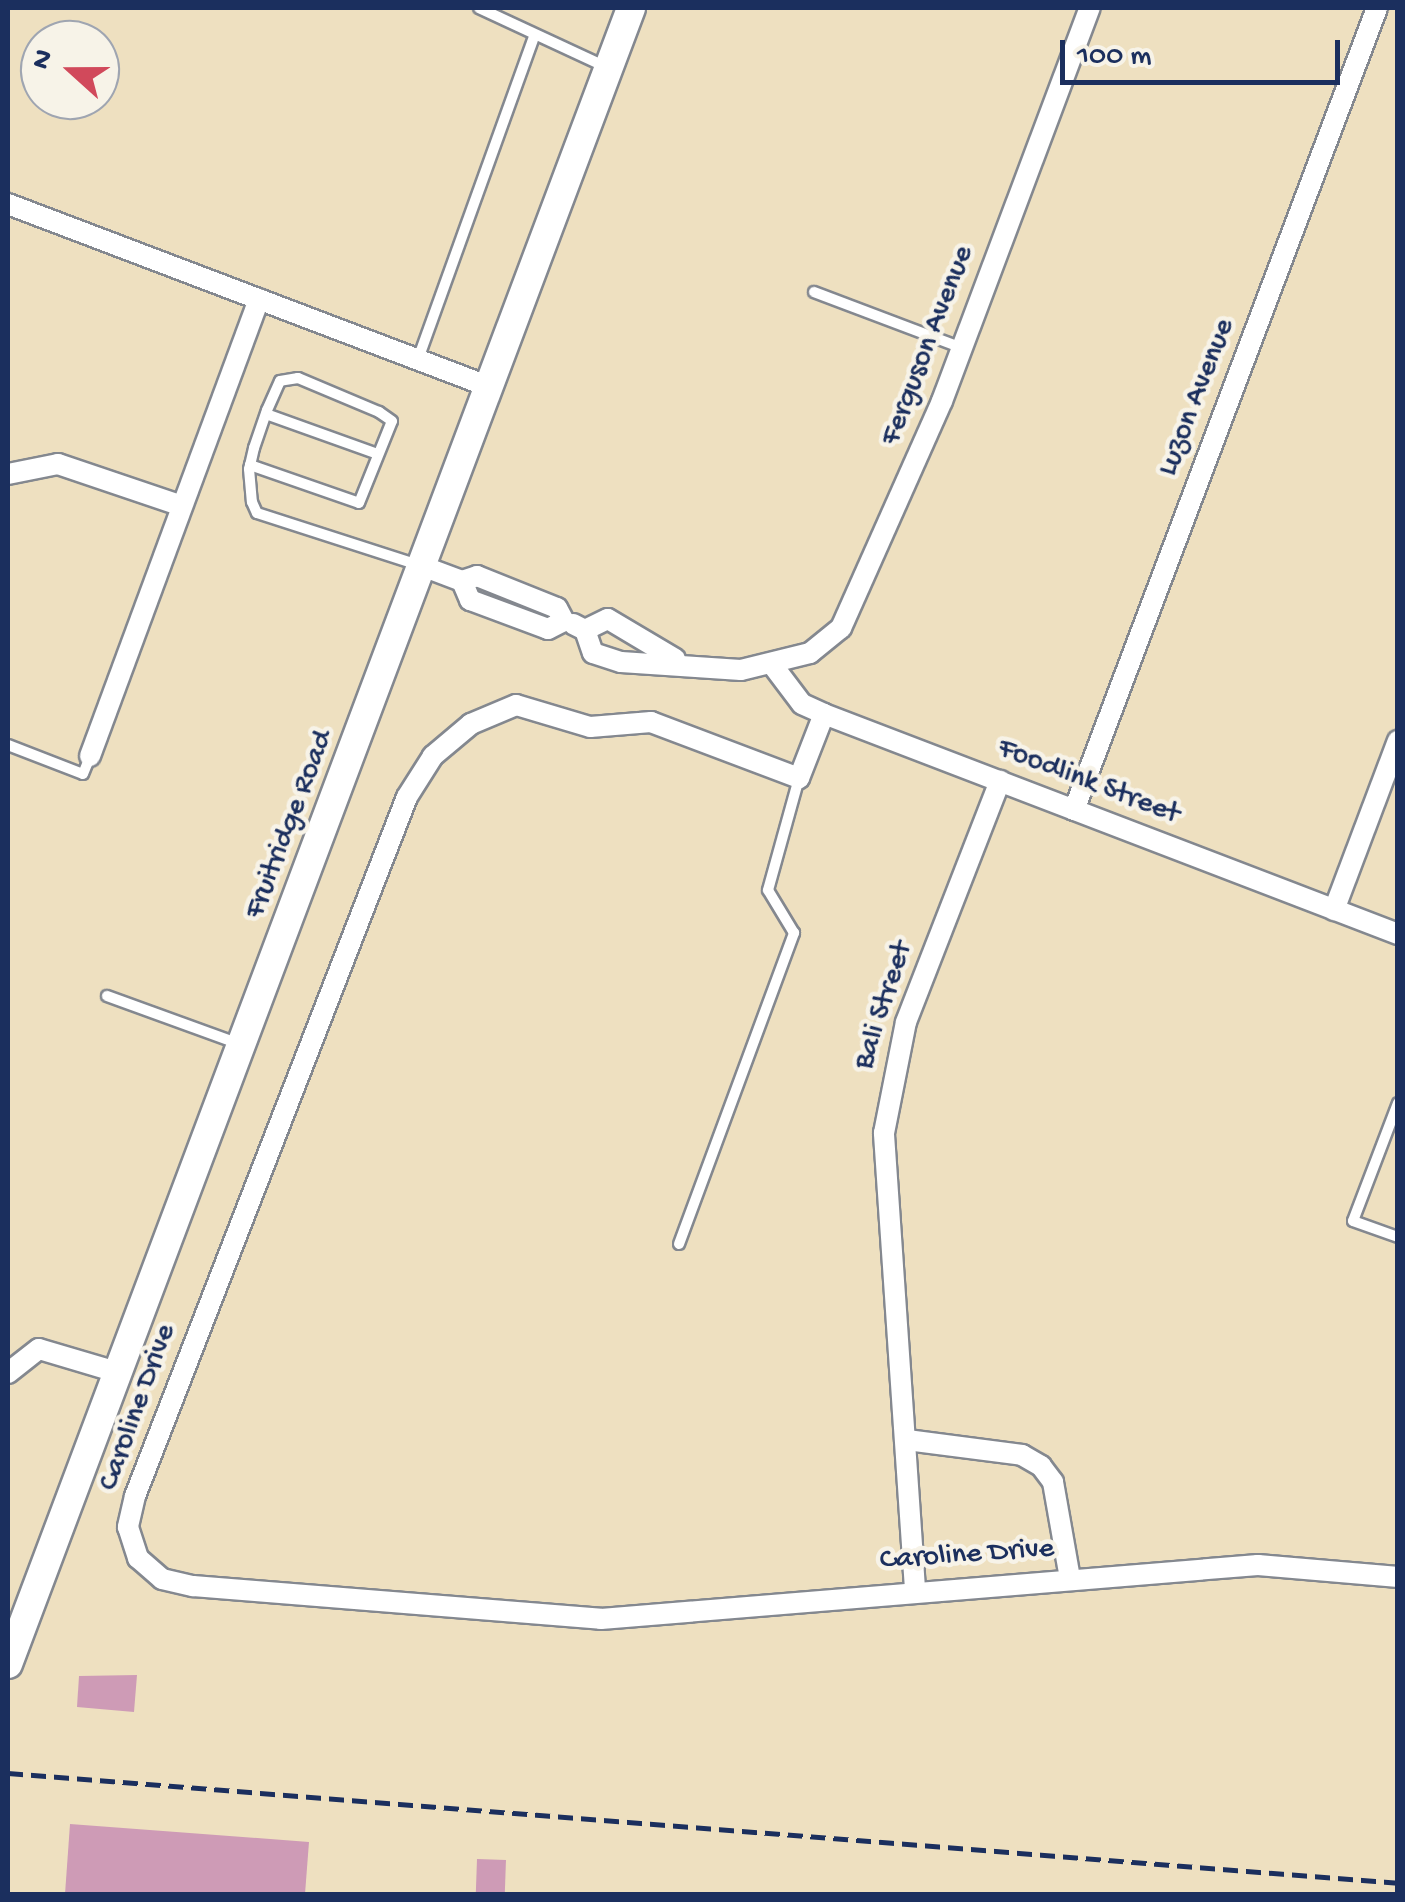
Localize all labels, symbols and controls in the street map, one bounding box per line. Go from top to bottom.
north arrow [20,20,120,120]
scale bar [1065,20,1345,82]
text: 100 m [1077,40,1152,75]
text: N [25,45,62,74]
street label: Ferguson Avenue [874,241,984,451]
street label: Luzon Avenue [1152,314,1244,482]
street label: Fruitridge Road [239,726,343,924]
street label: Foodlink Street [992,732,1184,834]
street label: Bali Street [847,938,923,1074]
street label: Caroline Drive [92,1320,186,1496]
street label: Caroline Drive [879,1532,1055,1580]

